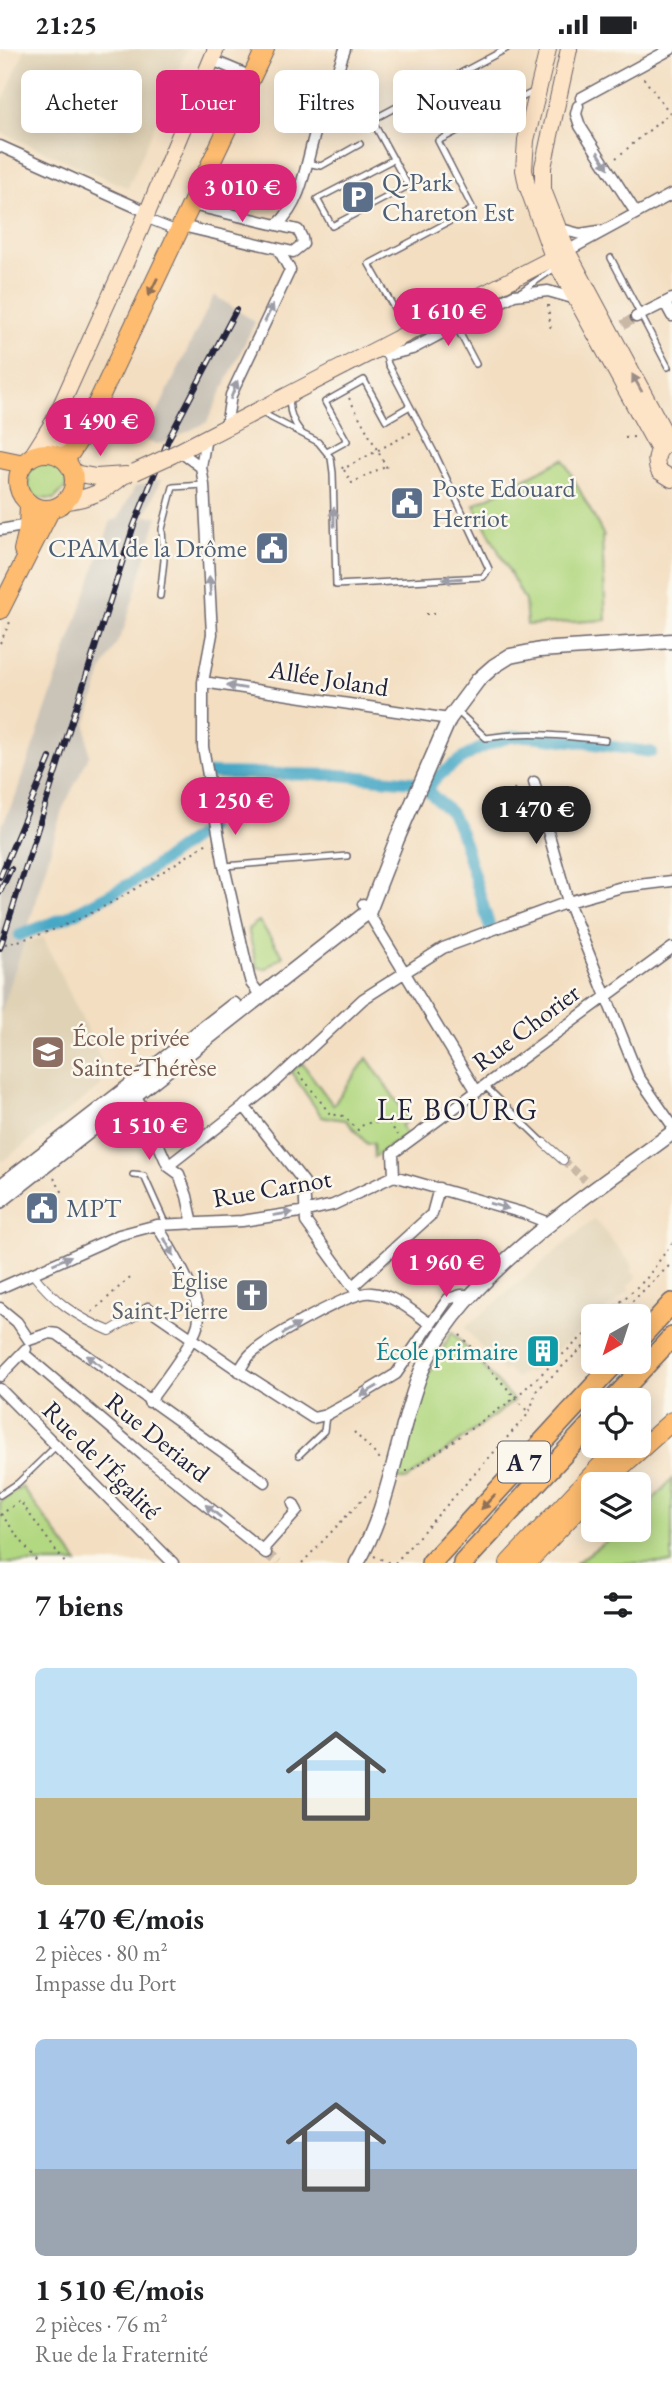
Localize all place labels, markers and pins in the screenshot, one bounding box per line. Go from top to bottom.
pin: 3 010 € [177,165,307,224]
place label: Q-Park Chareton Est [382,165,514,229]
parking icon: Q-Park Chareton Est [339,178,377,216]
pin: 1 610 € [383,289,513,348]
pin: 1 490 € [35,399,165,458]
place label: Poste Edouard Herriot [432,471,577,535]
public building icon: Poste Edouard Herriot [388,484,426,522]
public building icon: CPAM de la Drôme [253,529,291,567]
place label: CPAM de la Drôme [48,531,247,565]
pin: 1 250 € [170,777,300,837]
pin: 1 470 € [471,787,601,846]
place label: École privée Sainte-Thérèse [72,1020,217,1084]
school or university icon: École privée Sainte-Thérèse [29,1033,67,1071]
pin: 1 510 € [84,1103,214,1162]
public building icon: MPT [23,1189,61,1227]
place label: MPT [66,1191,122,1225]
pin: 1 960 € [381,1239,511,1299]
place label: Église Saint-Pierre [112,1263,228,1327]
church icon: Église Saint-Pierre [233,1276,271,1314]
building icon: École primaire [524,1332,562,1370]
place label: École primaire [376,1334,518,1368]

